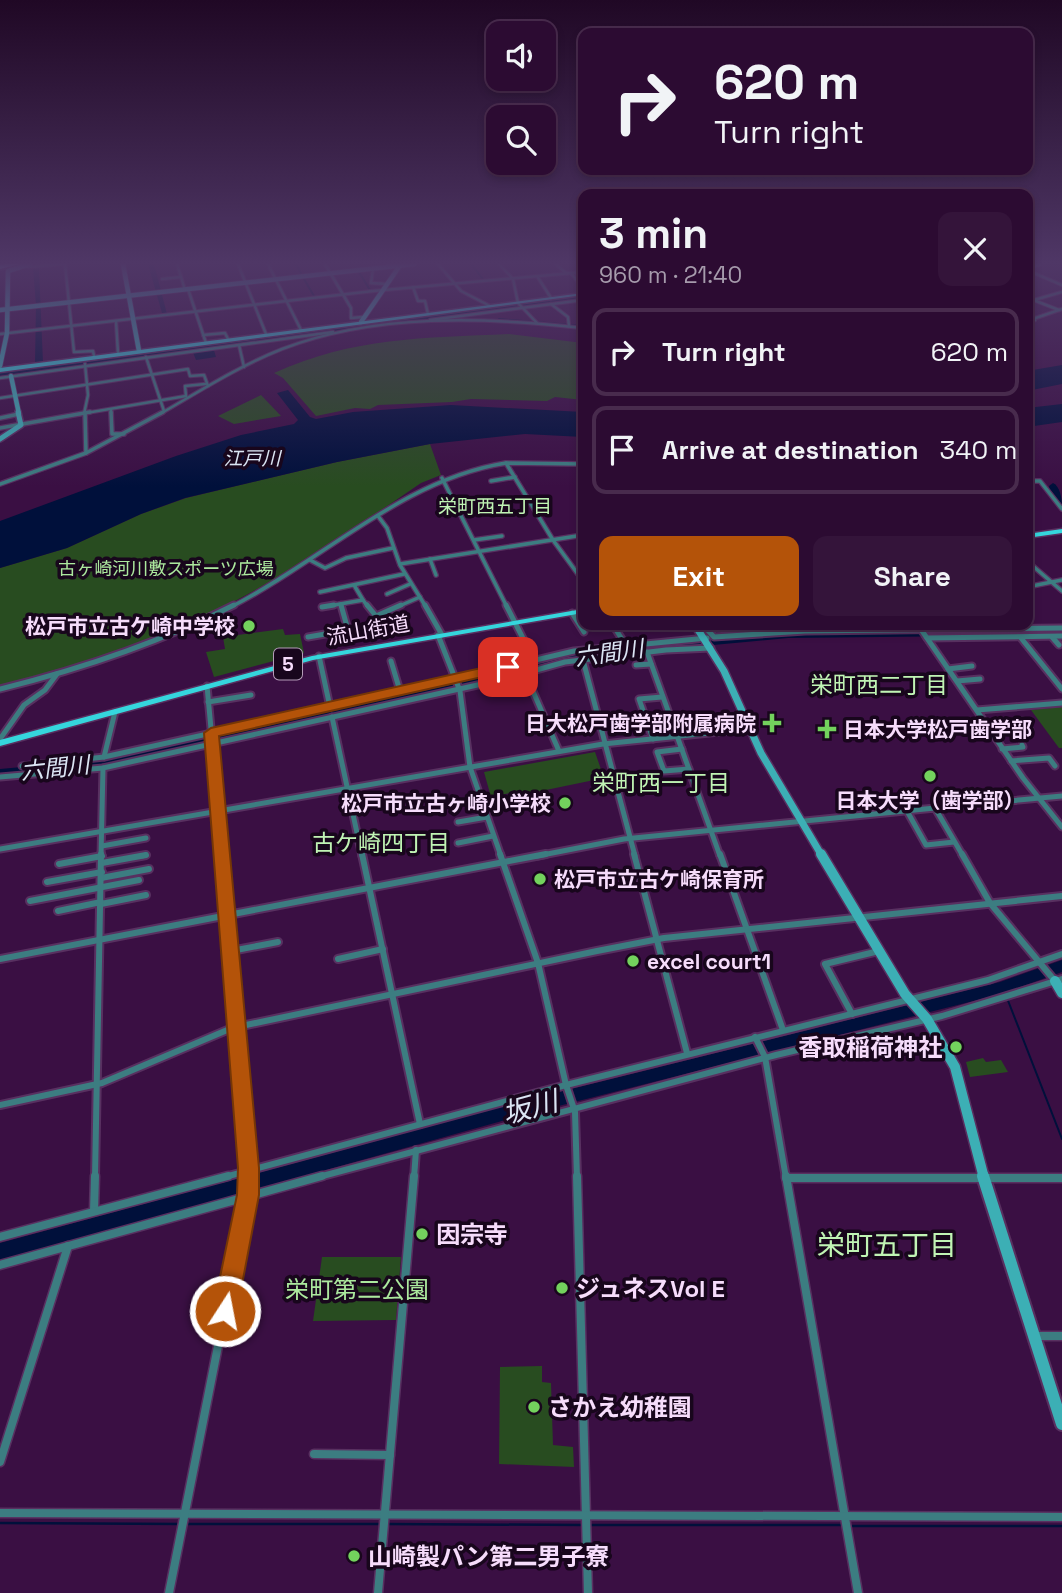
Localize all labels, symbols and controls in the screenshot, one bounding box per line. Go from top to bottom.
map controls [486,21,556,175]
button: sound [486,21,556,91]
text: 620 m [714,51,859,113]
icon: right [599,56,690,147]
button: search [486,105,556,175]
text: Turn right [714,112,864,152]
text: 3 min [599,207,708,260]
button: close [938,212,1012,286]
text: 960 m · 21:40 [599,260,742,290]
icon: right [603,333,641,371]
text: Turn right [662,335,786,369]
text: 620 m [931,335,1008,369]
icon: arrive [603,431,641,469]
text: Arrive at destination [662,433,919,467]
text: 340 m [940,433,1017,467]
water label: 江戸川 [223,446,282,471]
district label: 栄町西五丁目 [438,494,552,519]
button: Exit [599,536,799,616]
button: Share [813,536,1012,616]
park label: 古ヶ崎河川敷スポーツ広場 [58,557,274,580]
street label: 流山街道 [324,609,412,651]
place label: 松戸市立古ケ崎中学校 [25,613,235,640]
marker: 松戸市立古ケ崎中学校 [241,618,257,634]
water label: 六間川 [573,633,648,673]
pin [478,637,538,697]
icon: arrive [489,648,527,686]
road number: 5 [274,649,302,680]
district label: 栄町西二丁目 [810,670,948,700]
place label: 日大松戸歯学部附属病院 [525,710,756,737]
marker: 日大松戸歯学部附属病院 [762,713,782,733]
place label: 日本大学松戸歯学部 [843,716,1032,743]
marker: 日本大学松戸歯学部 [817,719,837,739]
water label: 六間川 [19,749,94,787]
district label: 栄町西一丁目 [592,768,730,798]
marker: 日本大学（歯学部） [922,768,938,784]
place label: 日本大学（歯学部） [836,787,1025,814]
place label: 松戸市立古ヶ崎小学校 [341,790,551,817]
marker: 松戸市立古ヶ崎小学校 [557,795,573,811]
district label: 古ケ崎四丁目 [312,828,450,858]
place label: 松戸市立古ケ崎保育所 [554,866,764,893]
marker: 松戸市立古ケ崎保育所 [532,871,548,887]
place label: excel court1 [647,948,771,975]
marker: excel court1 [625,953,641,969]
place label: 香取稲荷神社 [798,1032,942,1063]
marker: 香取稲荷神社 [948,1039,964,1055]
water label: 坂川 [498,1082,565,1132]
place label: 因宗寺 [436,1219,508,1250]
marker: 因宗寺 [414,1226,430,1242]
district label: 栄町五丁目 [817,1227,957,1263]
place label: ジュネスVol E [576,1273,725,1304]
position arrow [188,1274,262,1348]
park label: 栄町第二公園 [285,1274,429,1305]
marker: ジュネスVol E [554,1280,570,1296]
place label: さかえ幼稚園 [548,1392,692,1423]
marker: さかえ幼稚園 [526,1399,542,1415]
place label: 山崎製パン第二男子寮 [368,1541,609,1572]
marker: 山崎製パン第二男子寮 [346,1548,362,1564]

